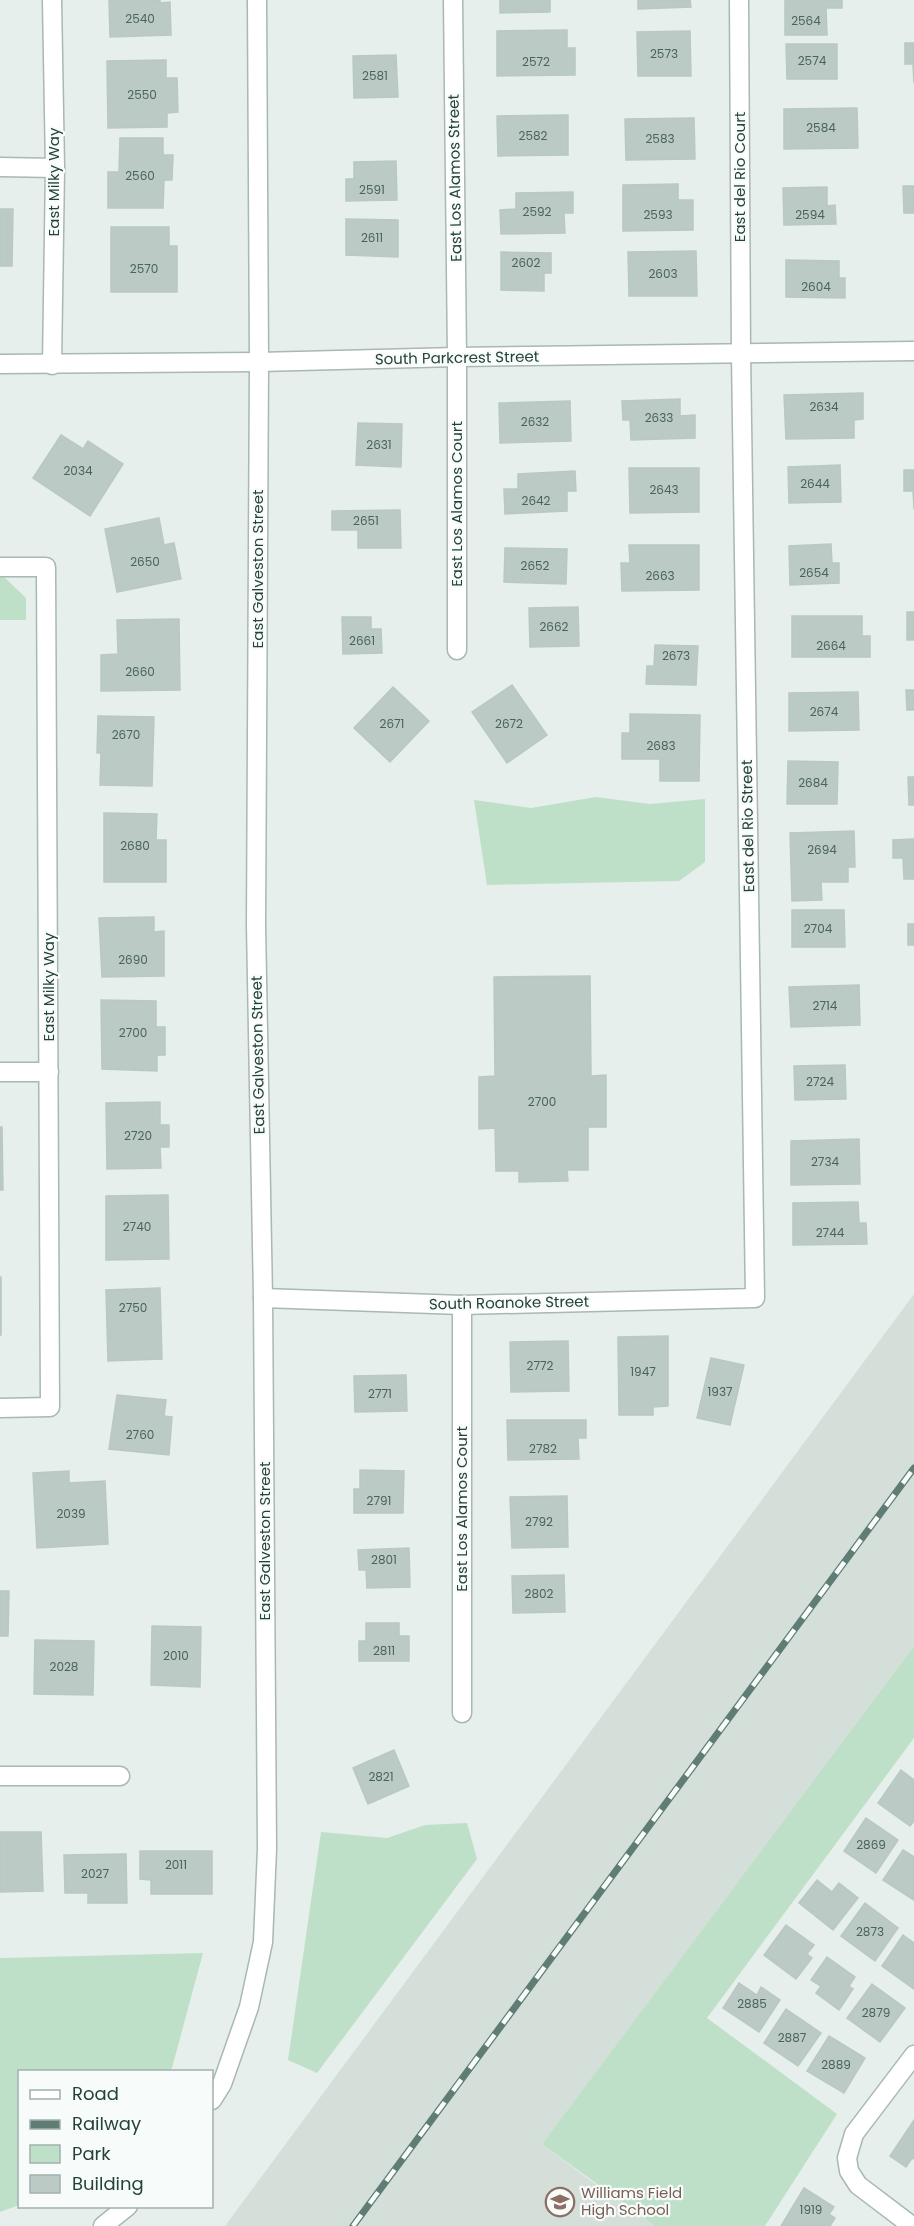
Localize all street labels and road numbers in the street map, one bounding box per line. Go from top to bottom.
street label: East Los Alamos Street [443,94,466,262]
street label: East del Rio Court [729,112,750,242]
street label: East Milky Way [43,127,64,236]
street label: South Parkcrest Street [375,346,539,369]
street label: East Los Alamos Court [446,421,467,587]
street label: East Galveston Street [247,490,268,648]
street label: East del Rio Street [736,760,759,892]
street label: East Milky Way [38,932,59,1041]
street label: East Galveston Street [246,975,269,1135]
street label: South Roanoke Street [429,1291,589,1314]
street label: East Los Alamos Court [451,1426,472,1592]
street label: East Galveston Street [254,1462,275,1620]

